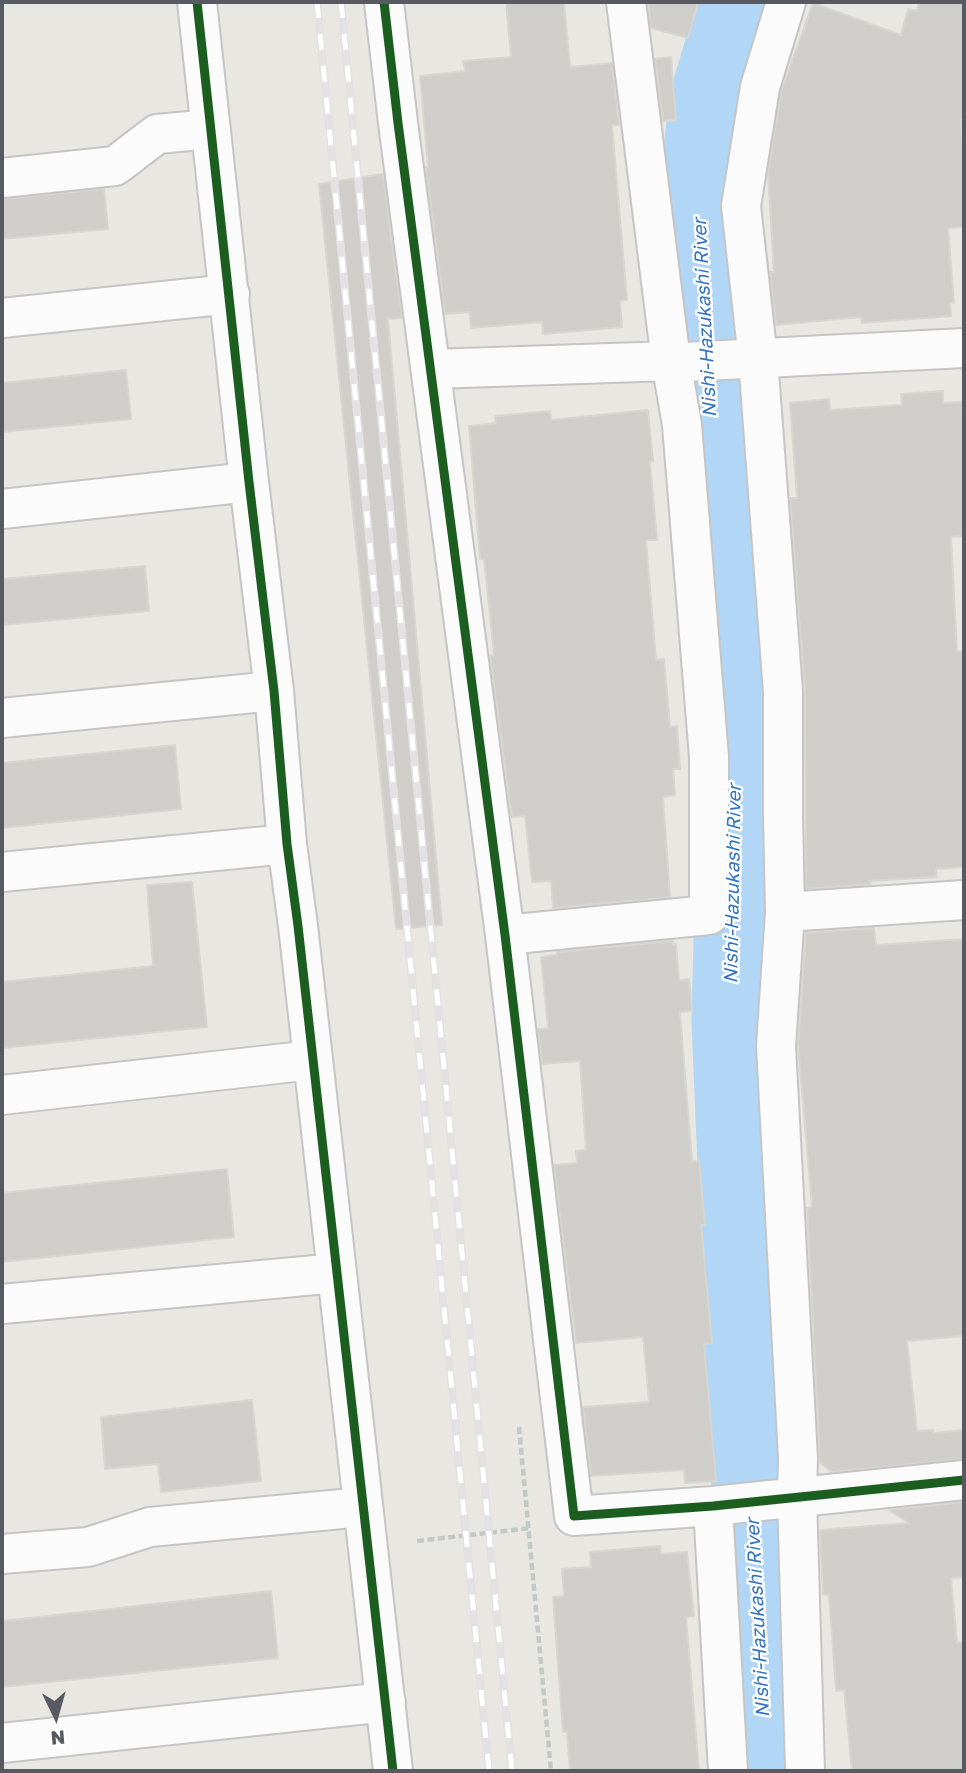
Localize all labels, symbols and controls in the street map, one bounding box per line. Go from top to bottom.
water label: Nishi-Hazukashi River [688,218,722,418]
water label: Nishi-Hazukashi River [720,784,746,984]
water label: Nishi-Hazukashi River [741,1518,775,1718]
north arrow [21,1682,91,1752]
text: N [50,1726,66,1751]

